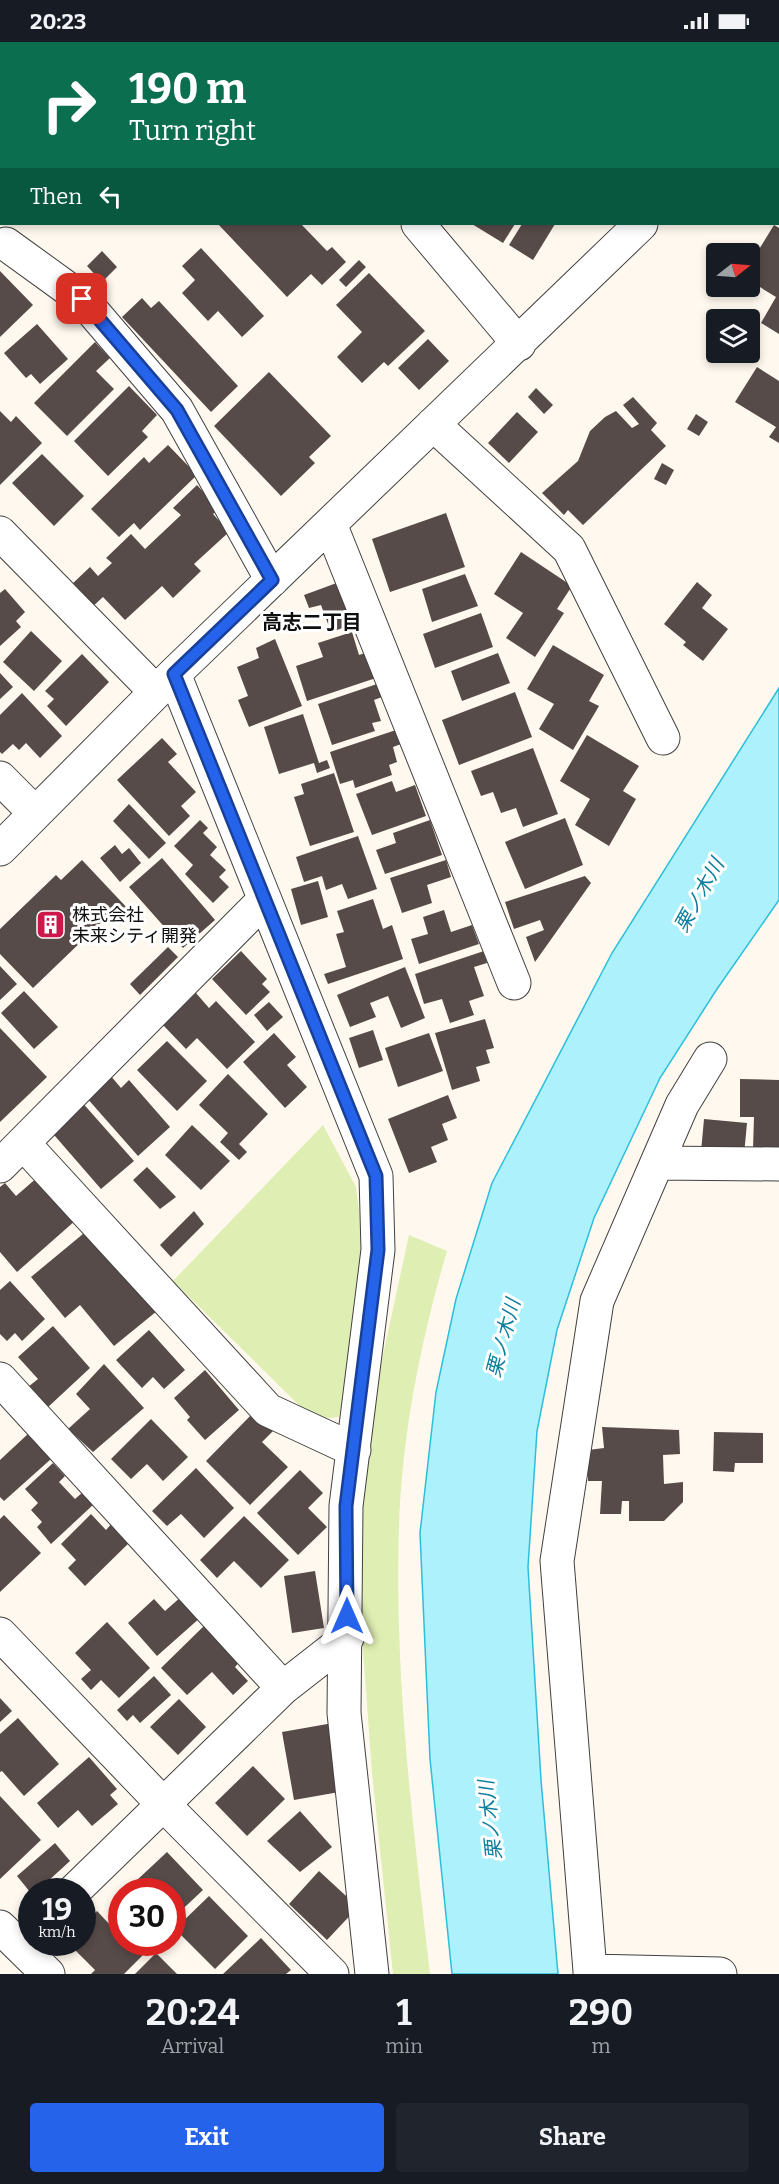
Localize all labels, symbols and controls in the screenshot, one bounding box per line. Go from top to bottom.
text: 20:23 [30,8,87,35]
text: 190 m [129,64,246,114]
icon: right [30,66,108,144]
text: Turn right [129,115,256,147]
icon: left [94,180,127,213]
text: Then [30,183,82,210]
north arrow [706,243,760,297]
map controls [706,243,760,363]
pin [56,273,107,324]
icon: arrive [65,282,98,315]
button: layers [706,309,760,363]
district label: 高志二丁目 [262,610,362,634]
water label: 栗ノ木川 [669,852,730,936]
place label: 株式会社 未来シティ開発 [72,904,197,947]
building icon: 株式会社 未来シティ開発 [35,909,67,941]
water label: 栗ノ木川 [481,1294,525,1380]
position arrow [315,1584,379,1648]
water label: 栗ノ木川 [474,1777,506,1861]
speed limit sign: 30 [108,1878,186,1956]
text: 19 [42,1892,72,1928]
text: km/h [38,1923,76,1941]
text: 20:24 [146,1991,240,2035]
text: 1 [396,1991,412,2035]
text: 290 [569,1991,633,2035]
text: Arrival [161,2034,224,2058]
text: min [385,2034,423,2058]
text: m [591,2034,611,2058]
button: Exit [30,2103,384,2172]
button: Share [396,2103,749,2172]

